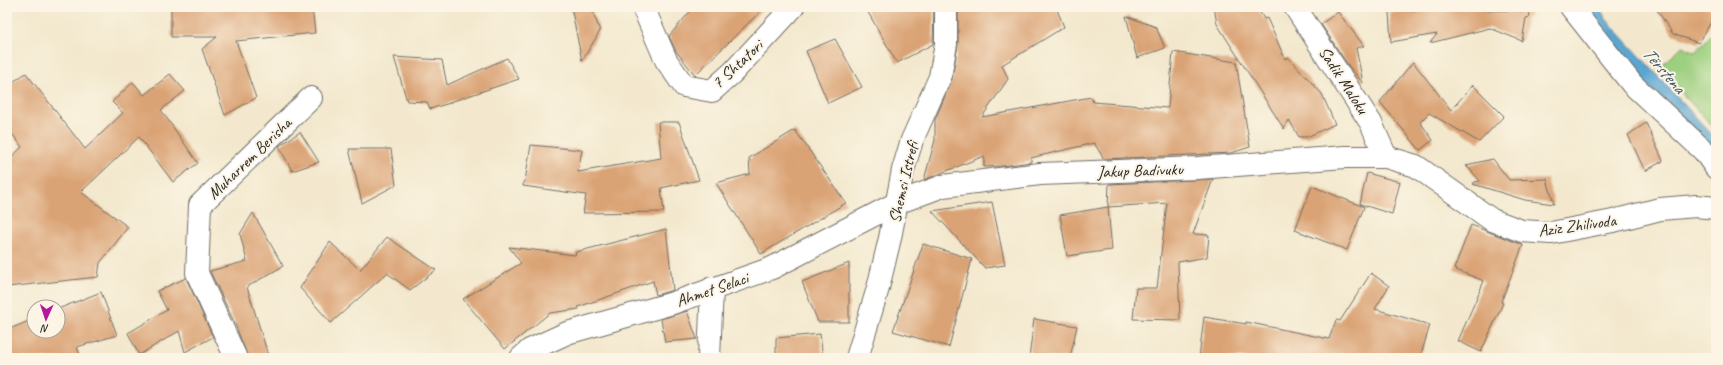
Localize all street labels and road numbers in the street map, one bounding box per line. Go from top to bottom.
street label: 7 Shtatori [707,34,769,93]
street label: Sadik Maloku [1314,43,1374,119]
street label: Muharrem Berisha [203,112,297,204]
street label: Shemsi Istrefi [884,137,924,225]
street label: Jakup Badivuku [1096,158,1185,183]
street label: Aziz Zhilivoda [1537,210,1618,241]
street label: Ahmet Selaci [673,267,753,312]

